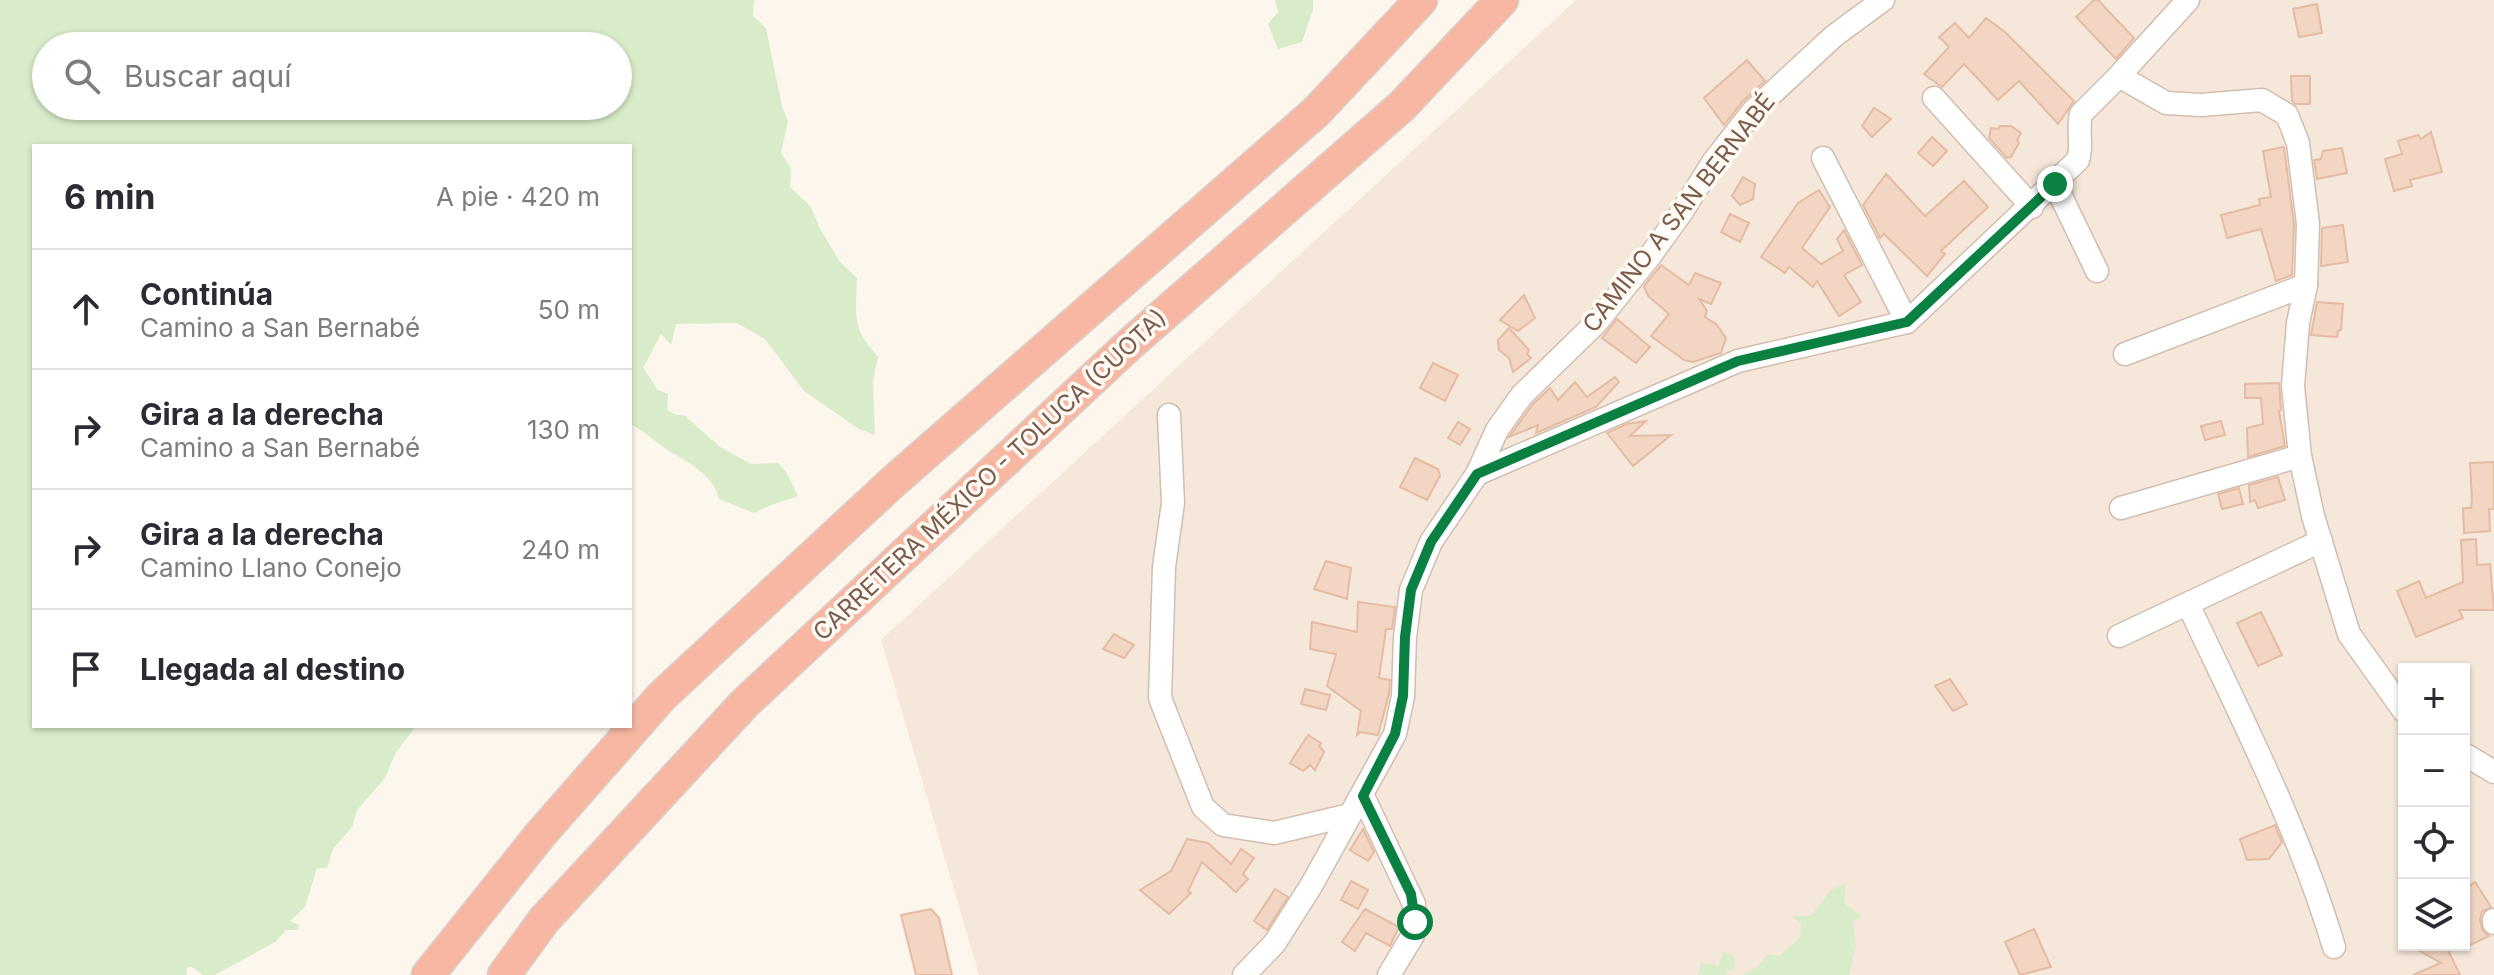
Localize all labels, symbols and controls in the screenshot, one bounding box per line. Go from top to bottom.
search box [32,32,632,120]
icon: search [60,54,104,98]
text: Buscar aquí [124,58,291,94]
street label: CAMINO A SAN BERNABÉ [1575,87,1781,338]
route end [2037,166,2073,202]
text: 6 min [64,176,156,217]
text: A pie · 420 m [436,181,600,212]
text: Continúa [140,276,273,312]
icon: ahead [64,287,108,331]
text: 50 m [538,294,600,325]
street label: CARRETERA MÉXICO - TOLUCA (CUOTA) [806,302,1172,646]
text: Camino a San Bernabé [140,312,420,343]
text: Gira a la derecha [140,396,384,432]
icon: right [64,407,108,451]
text: 130 m [527,414,600,445]
text: Camino a San Bernabé [140,432,420,463]
text: Gira a la derecha [140,516,384,552]
icon: right [64,527,108,571]
text: 240 m [521,534,600,565]
text: Camino Llano Conejo [140,552,402,583]
icon: arrive [64,647,108,691]
text: Llegada al destino [140,651,405,687]
map controls [2398,663,2470,951]
button: + [2398,663,2470,735]
button: − [2398,735,2470,807]
button: locate [2398,807,2470,879]
button: layers [2398,879,2470,951]
route start [1397,904,1433,940]

